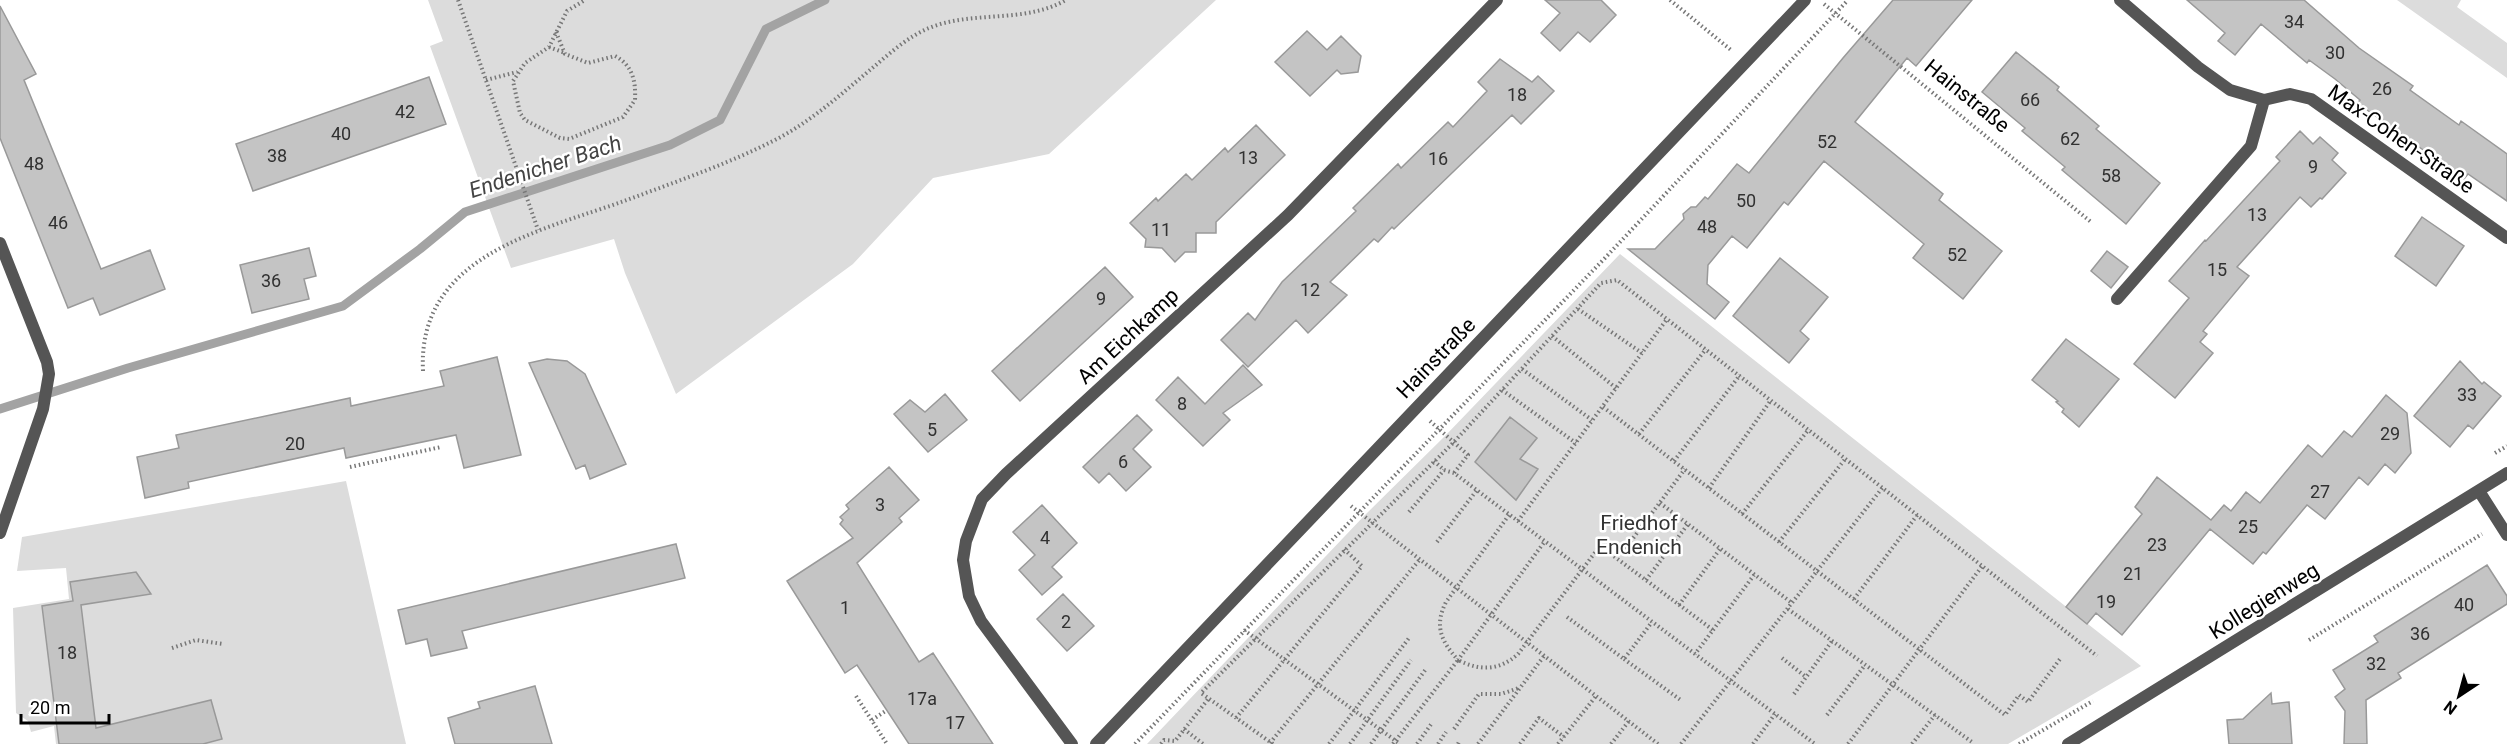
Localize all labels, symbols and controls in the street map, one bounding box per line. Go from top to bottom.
house number: 34 [2284,11,2304,32]
house number: 30 [2325,42,2345,63]
street label: Hainstraße [1920,54,2014,138]
house number: 26 [2372,78,2392,99]
street label: Max-Cohen-Straße [2323,80,2479,198]
house number: 18 [1507,84,1527,105]
house number: 66 [2020,89,2040,110]
house number: 42 [395,101,415,122]
house number: 40 [331,123,351,144]
house number: 62 [2060,128,2080,149]
water label: Endenicher Bach [466,130,625,203]
house number: 52 [1817,131,1837,152]
house number: 38 [267,145,287,166]
house number: 13 [1238,147,1258,168]
house number: 16 [1428,148,1448,169]
house number: 48 [24,153,44,174]
house number: 9 [2308,156,2318,177]
house number: 58 [2101,165,2121,186]
house number: 50 [1736,190,1756,211]
house number: 13 [2247,204,2267,225]
house number: 46 [48,212,68,233]
house number: 48 [1697,216,1717,237]
house number: 11 [1151,219,1171,240]
house number: 52 [1947,244,1967,265]
house number: 15 [2207,259,2227,280]
house number: 36 [261,270,281,291]
house number: 12 [1300,279,1320,300]
street label: Am Eichkamp [1073,283,1183,389]
house number: 9 [1096,288,1106,309]
street label: Hainstraße [1392,313,1480,403]
house number: 33 [2457,384,2477,405]
house number: 8 [1177,393,1187,414]
house number: 5 [927,419,937,440]
house number: 29 [2380,423,2400,444]
house number: 20 [285,433,305,454]
house number: 6 [1118,451,1128,472]
house number: 27 [2310,481,2330,502]
house number: 3 [875,494,885,515]
park label: Friedhof Endenich [1596,511,1682,559]
house number: 25 [2238,516,2258,537]
house number: 4 [1040,527,1050,548]
house number: 23 [2147,534,2167,555]
street label: Kollegienweg [2205,558,2323,644]
house number: 21 [2123,563,2143,584]
house number: 19 [2096,591,2116,612]
house number: 40 [2454,594,2474,615]
house number: 1 [840,597,850,618]
house number: 2 [1061,611,1071,632]
house number: 36 [2410,623,2430,644]
house number: 18 [57,642,77,663]
house number: 32 [2366,653,2386,674]
north arrow [2429,666,2489,726]
scale bar [21,687,110,725]
house number: 17a [907,688,937,709]
text: 20 m [30,697,70,718]
text: N [2440,697,2461,719]
house number: 17 [945,712,965,733]

